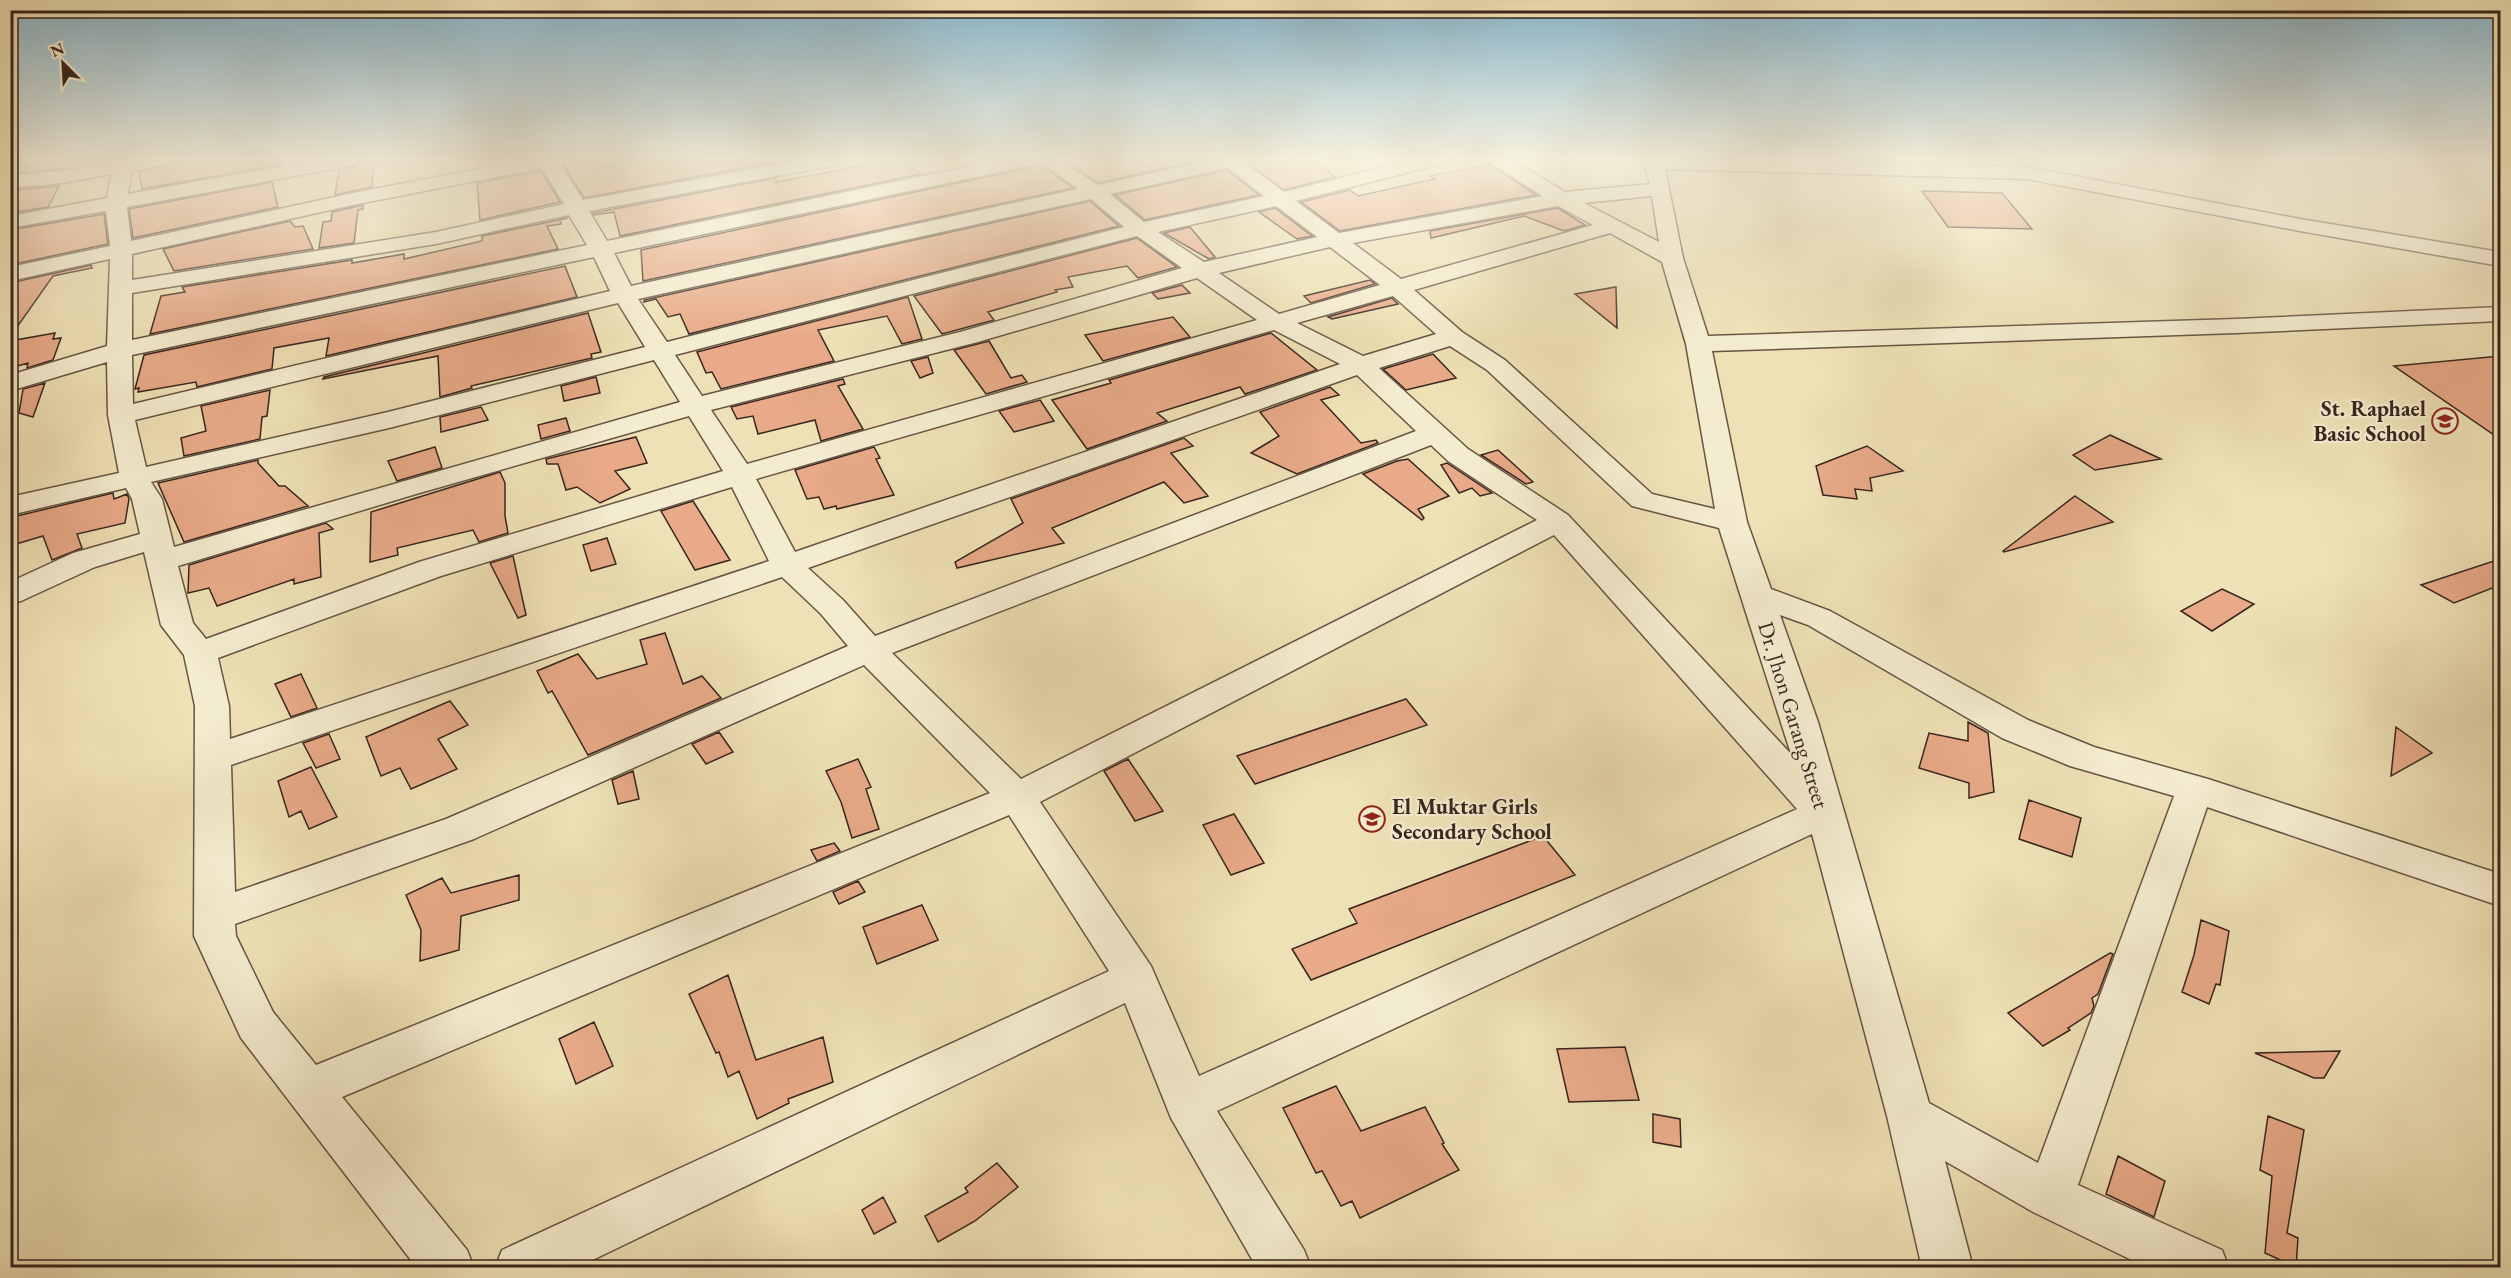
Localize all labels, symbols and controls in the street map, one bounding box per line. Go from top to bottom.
north arrow [33,33,93,93]
text: N [47,38,67,62]
place label: St. Raphael Basic School [2314,394,2426,448]
school or university icon: St. Raphael Basic School [2430,406,2460,436]
street label: Dr. Jhon Garang Street [1751,618,1836,812]
place label: El Muktar Girls Secondary School [1392,792,1552,846]
school or university icon: El Muktar Girls Secondary School [1357,804,1387,834]

